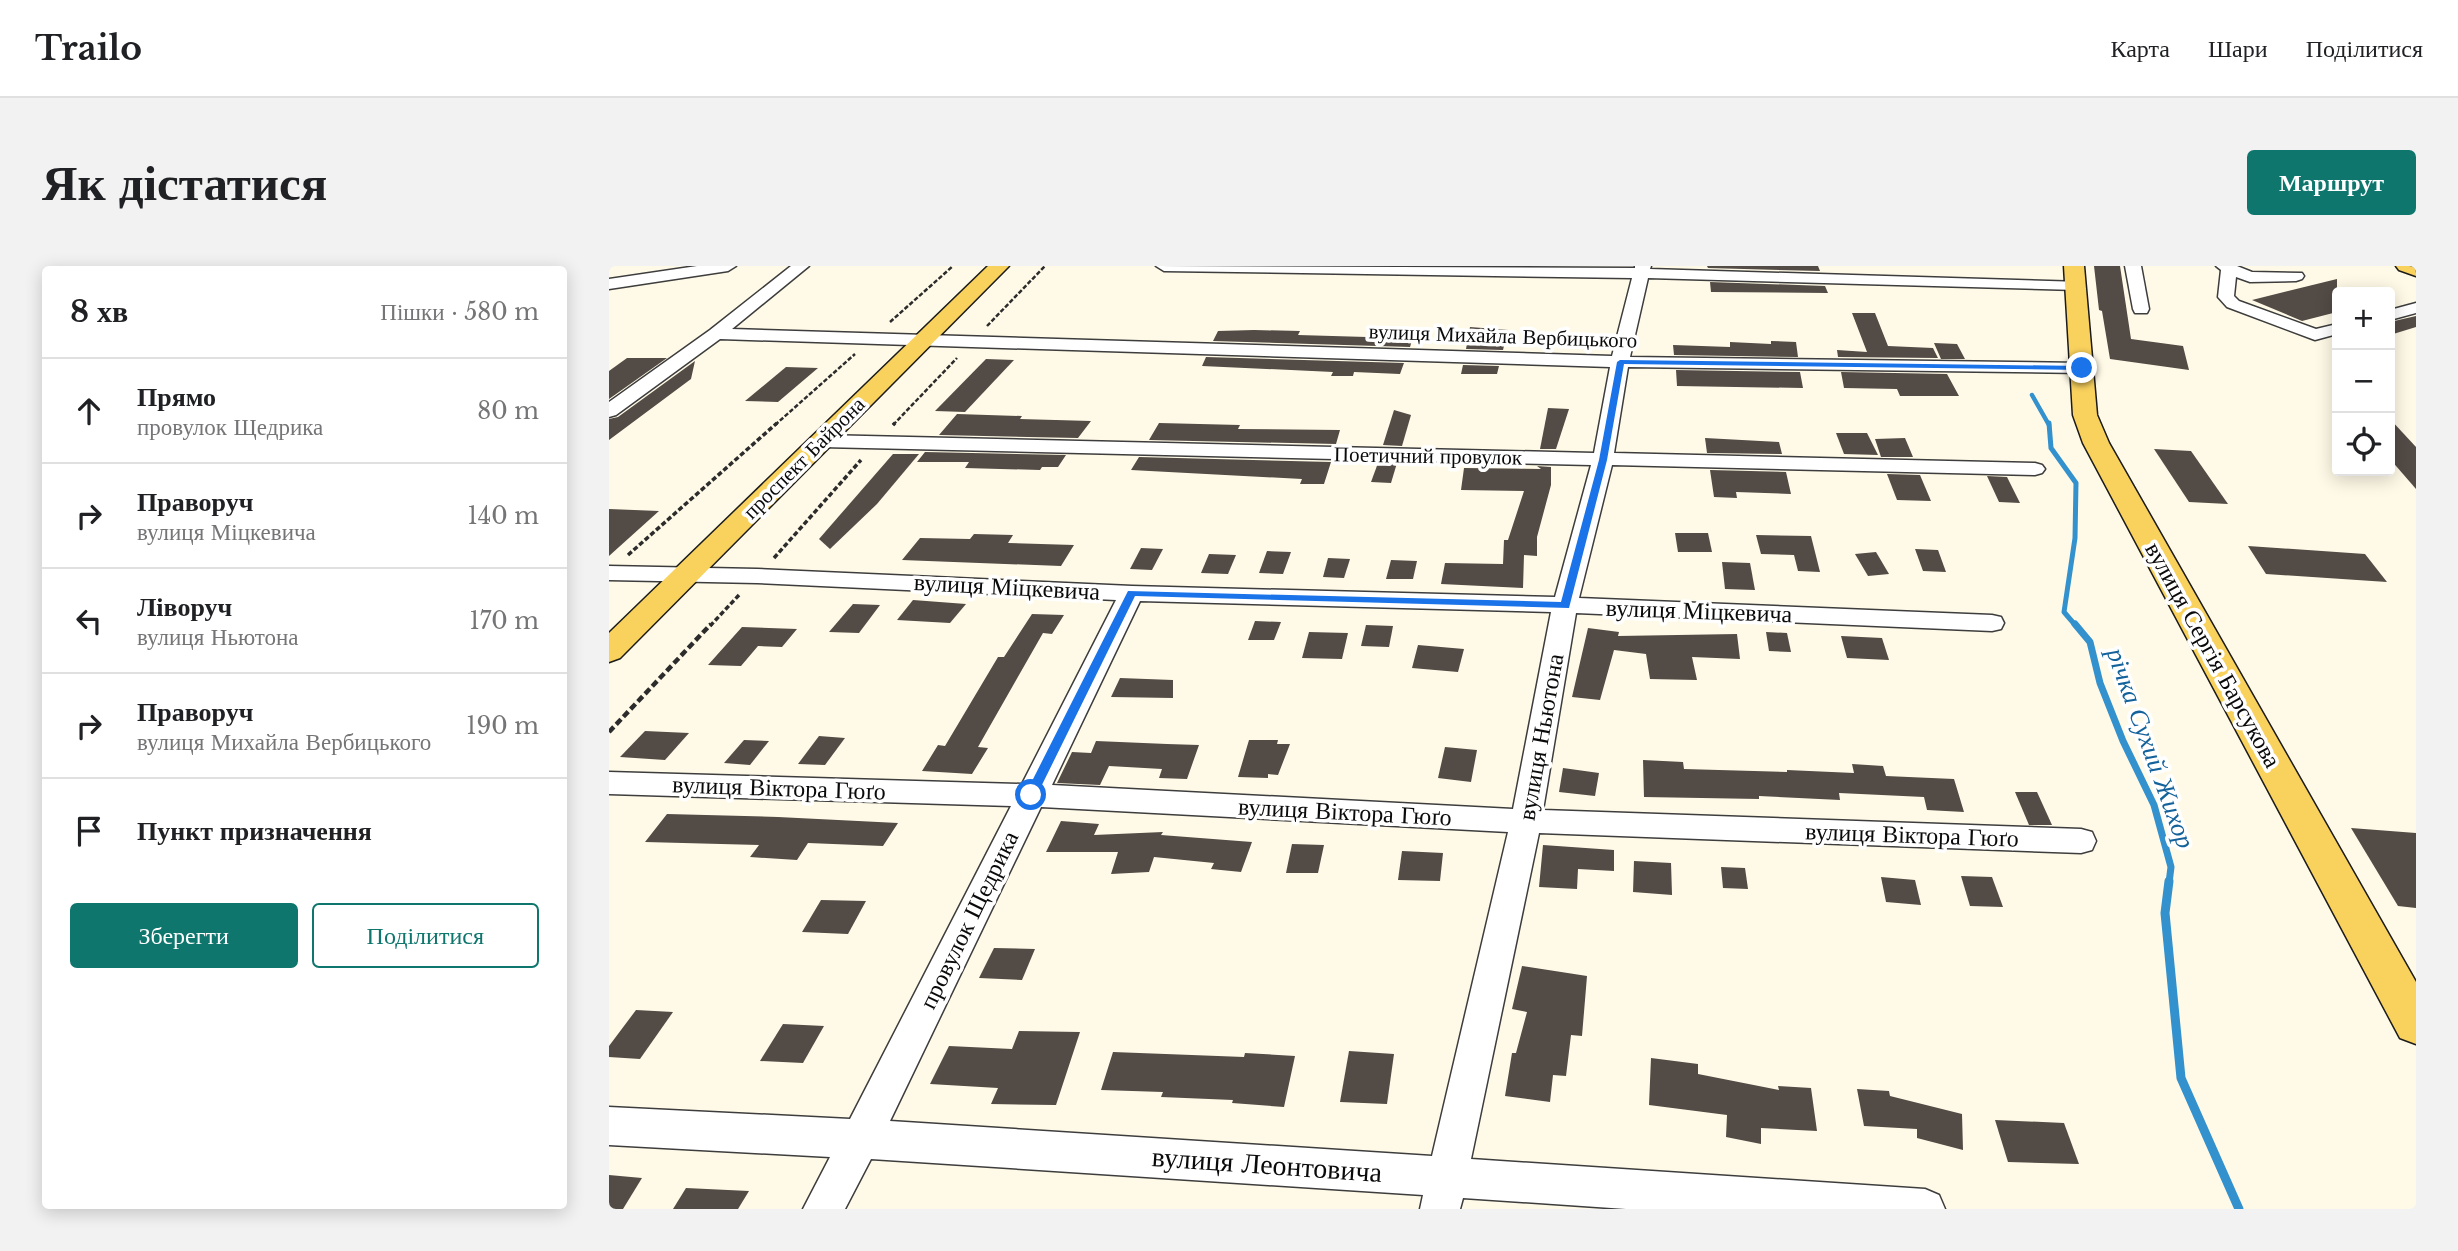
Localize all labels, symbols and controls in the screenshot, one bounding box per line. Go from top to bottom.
text: Trailo [35,28,142,69]
text: Карта [2110,34,2170,63]
text: Шари [2208,34,2268,63]
text: Поділитися [2306,34,2423,63]
button: Маршрут [2247,150,2416,215]
text: Як дістатися [42,152,327,213]
map controls [2332,287,2395,476]
button: + [2332,287,2395,350]
text: 8 хв [70,293,128,330]
text: Пішки · 580 m [380,298,539,326]
street label: вулиця Михайла Вербицького [1368,318,1638,354]
button: − [2332,350,2395,413]
route end [2066,352,2097,383]
text: Прямо [137,381,216,413]
street label: проспект Байрона [738,391,871,524]
icon: ahead [70,392,108,430]
text: 80 m [477,397,539,425]
text: провулок Щедрика [137,413,323,441]
button: locate [2332,413,2395,476]
street label: Поетичний провулок [1334,441,1523,471]
text: Праворуч [137,486,253,518]
icon: right [70,497,108,535]
text: 140 m [468,502,539,530]
text: вулиця Міцкевича [137,518,316,546]
street label: вулиця Сергія Барсукова [2139,537,2288,773]
street label: вулиця Міцкевича [913,567,1101,606]
text: Ліворуч [137,591,232,623]
street label: вулиця Міцкевича [1605,593,1793,628]
icon: left [70,602,108,640]
text: 170 m [469,607,539,635]
text: вулиця Ньютона [137,623,299,651]
water label: річка Сухий Жихор [2099,641,2202,853]
street label: вулиця Ньютона [1512,651,1569,822]
text: Праворуч [137,696,253,728]
icon: right [70,707,108,745]
text: 190 m [466,712,539,740]
text: вулиця Михайла Вербицького [137,728,431,756]
street label: вулиця Віктора Гюґо [672,769,886,806]
route start [1015,779,1046,810]
street label: вулиця Віктора Гюґо [1237,791,1453,832]
icon: arrive [70,812,108,850]
text: Пункт призначення [137,815,372,847]
street label: вулиця Віктора Гюґо [1805,816,2019,853]
street label: провулок Щедрика [913,826,1024,1013]
button: Зберегти [70,903,298,968]
button: Поділитися [312,903,539,968]
street label: вулиця Леонтовича [1151,1139,1384,1190]

